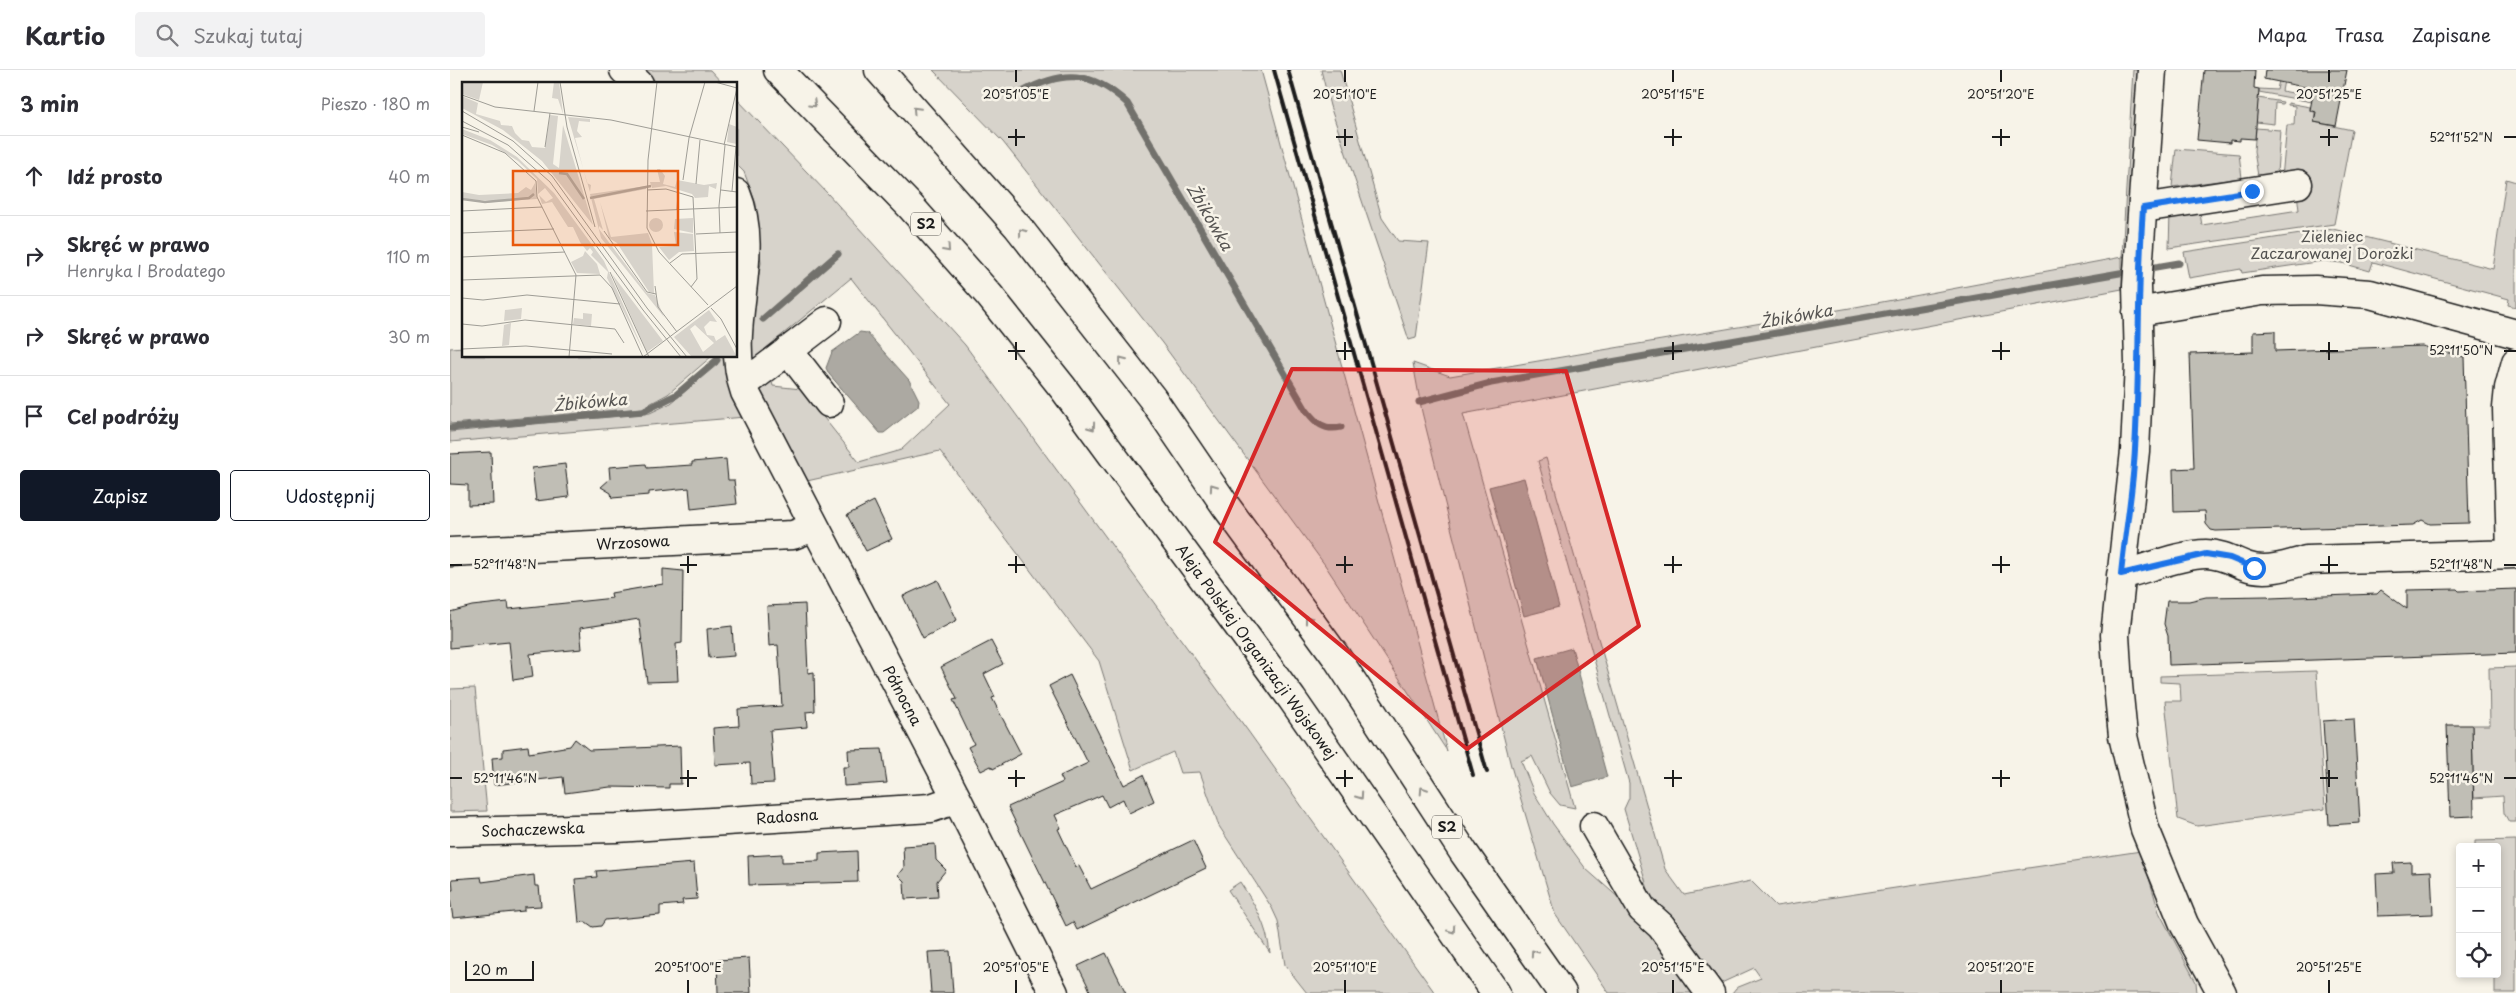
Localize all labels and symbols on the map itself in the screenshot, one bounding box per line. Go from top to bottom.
inset map [462,82,738,358]
text: 20°51'05"E [983,85,1049,103]
text: 20°51'10"E [1313,85,1377,103]
text: 20°51'15"E [1641,85,1705,103]
text: 20°51'20"E [1967,85,2035,103]
text: 20°51'25"E [2296,85,2362,103]
one-way arrow [807,98,816,107]
one-way arrow [912,106,921,115]
text: 52°11'52"N [2429,128,2493,146]
water label: Żbikówka [1182,179,1240,255]
route end [2241,180,2264,203]
road number: S2 [911,212,941,236]
park label: Zieleniec Zaczarowanej Dorożki [2251,224,2413,264]
one-way arrow [1020,229,1028,238]
one-way arrow [942,243,951,252]
water label: Żbikówka [1757,297,1835,333]
text: 52°11'50"N [2429,341,2493,359]
one-way arrow [1120,357,1128,366]
water label: Żbikówka [552,386,629,416]
one-way arrow [1086,421,1095,431]
one-way arrow [1210,483,1219,493]
street label: Wrzosowa [596,528,671,555]
street label: Aleja Polskiej Organizacji Wojskowej [1171,539,1343,764]
text: 52°11'48"N [473,555,537,573]
text: 52°11'48"N [2429,555,2493,573]
route start [2243,557,2266,580]
one-way arrow [1306,616,1314,625]
street label: Północna [878,661,929,730]
text: 52°11'46"N [473,769,537,787]
text: 52°11'46"N [2429,769,2493,787]
one-way arrow [1420,786,1429,795]
one-way arrow [1354,791,1363,800]
street label: Radosna [755,802,819,829]
street label: Sochaczewska [481,815,586,842]
road number: S2 [1432,816,1462,839]
one-way arrow [1446,924,1455,934]
one-way arrow [1531,949,1540,959]
scale bar [465,958,534,981]
text: 20°51'00"E [654,958,722,976]
text: 20°51'05"E [983,958,1049,976]
text: 20°51'10"E [1313,958,1377,976]
text: 20°51'15"E [1641,958,1705,976]
text: 20°51'20"E [1967,958,2035,976]
text: 20°51'25"E [2296,958,2362,976]

